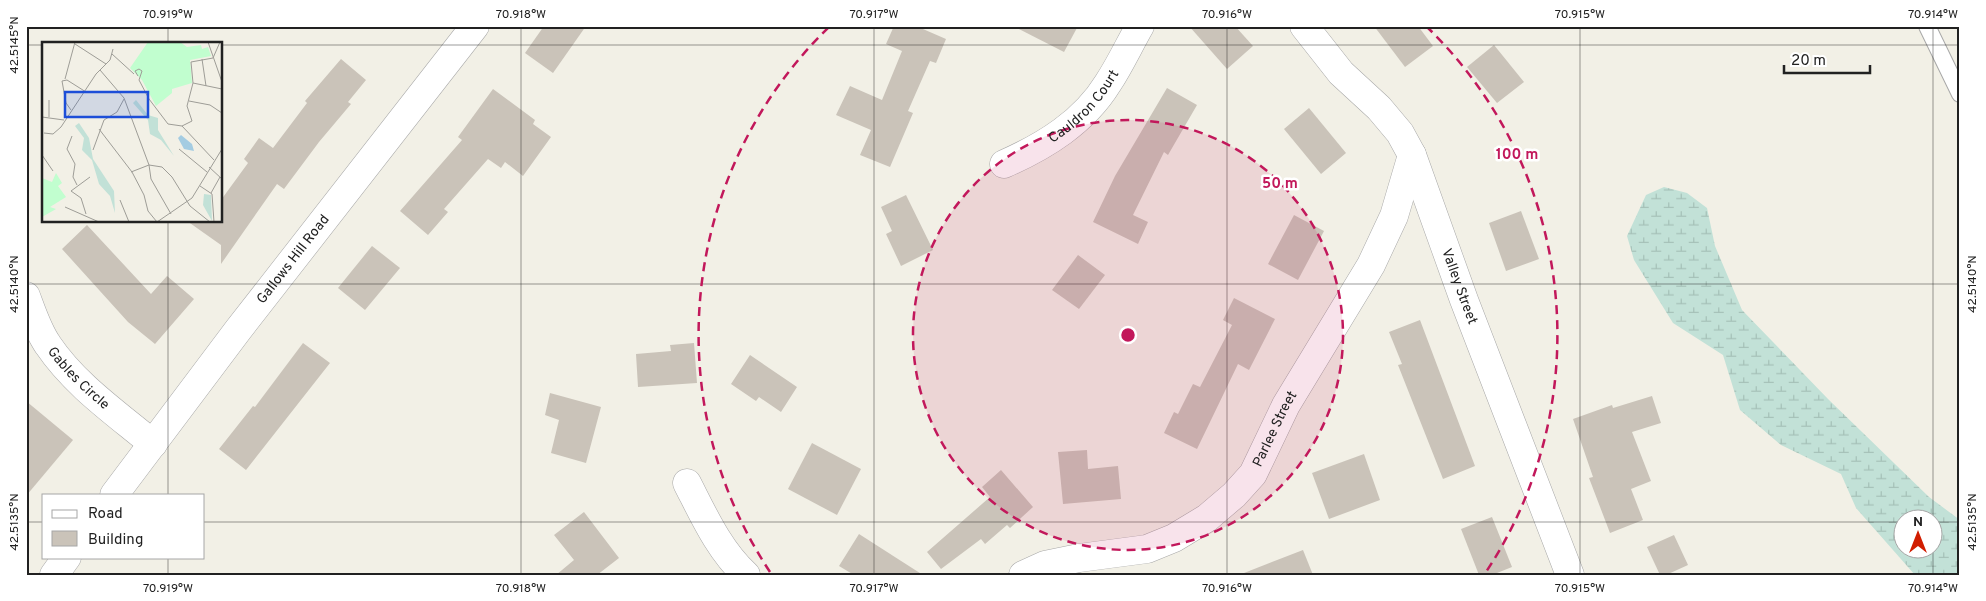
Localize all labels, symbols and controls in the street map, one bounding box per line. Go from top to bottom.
text: 70.919°W [143,7,193,23]
text: 70.918°W [496,7,546,23]
text: 70.917°W [849,7,899,23]
text: 70.916°W [1202,7,1252,23]
text: 70.915°W [1555,7,1605,23]
text: 70.914°W [1908,7,1958,23]
text: 42.5145°N [7,16,23,74]
inset map [42,42,222,222]
scale bar [1784,42,1870,74]
text: 20 m [1791,52,1826,71]
street label: Cauldron Court [1045,67,1123,147]
text: 100 m [1496,146,1538,165]
text: 50 m [1262,175,1298,194]
street label: Gallows Hill Road [253,211,333,307]
street label: Valley Street [1438,246,1481,327]
text: 42.5140°N [7,255,23,313]
text: 42.5140°N [1965,255,1981,313]
centre of rings [1119,326,1137,344]
street label: Gables Circle [44,343,113,413]
street label: Parlee Street [1249,388,1301,470]
text: 42.5135°N [7,493,23,551]
text: 42.5135°N [1965,493,1981,551]
legend [42,494,205,558]
text: Road [88,505,123,524]
north arrow [1894,508,1944,558]
text: N [1913,514,1923,531]
text: Building [88,531,143,550]
text: 70.919°W [143,581,193,597]
text: 70.918°W [496,581,546,597]
text: 70.917°W [849,581,899,597]
text: 70.916°W [1202,581,1252,597]
text: 70.915°W [1555,581,1605,597]
text: 70.914°W [1908,581,1958,597]

